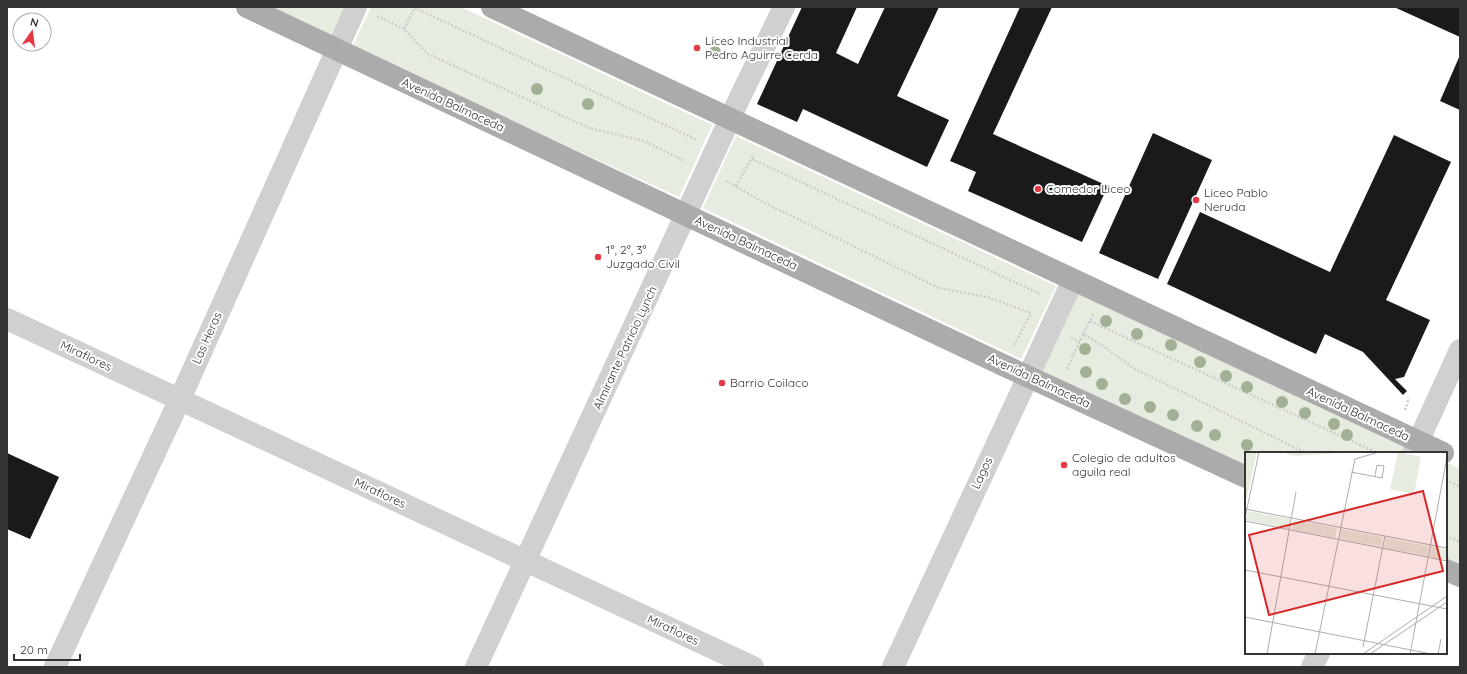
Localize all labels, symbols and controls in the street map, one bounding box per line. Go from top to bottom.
north arrow [12,12,52,52]
text: N [29,15,40,30]
place label: Liceo Industrial Pedro Aguirre Cerda [705,33,818,62]
marker: Liceo Industrial Pedro Aguirre Cerda [692,43,702,53]
street label: Avenida Balmaceda [400,74,507,135]
place label: Comedor Liceo [1046,181,1130,196]
marker: Comedor Liceo [1033,184,1043,194]
place label: Liceo Pablo Neruda [1204,185,1268,214]
marker: Liceo Pablo Neruda [1191,195,1201,205]
street label: Avenida Balmaceda [693,212,800,273]
place label: 1°, 2°, 3° Juzgado Civil [606,242,680,271]
marker: 1°, 2°, 3° Juzgado Civil [593,252,603,262]
street label: Almirante Patricio Lynch [589,284,660,412]
street label: Las Heras [188,309,225,366]
street label: Miraflores [58,337,115,374]
street label: Avenida Balmaceda [986,350,1093,411]
place label: Barrio Coilaco [730,375,809,390]
marker: Barrio Coilaco [717,378,727,388]
street label: Avenida Balmaceda [1305,383,1412,444]
place label: Colegio de adultos aguila real [1072,450,1176,479]
inset map [1245,452,1447,654]
street label: Lagos [968,454,996,491]
marker: Colegio de adultos aguila real [1059,460,1069,470]
street label: Miraflores [352,474,409,511]
street label: Miraflores [645,611,702,648]
scale bar [14,636,80,662]
text: 20 m [20,642,48,657]

